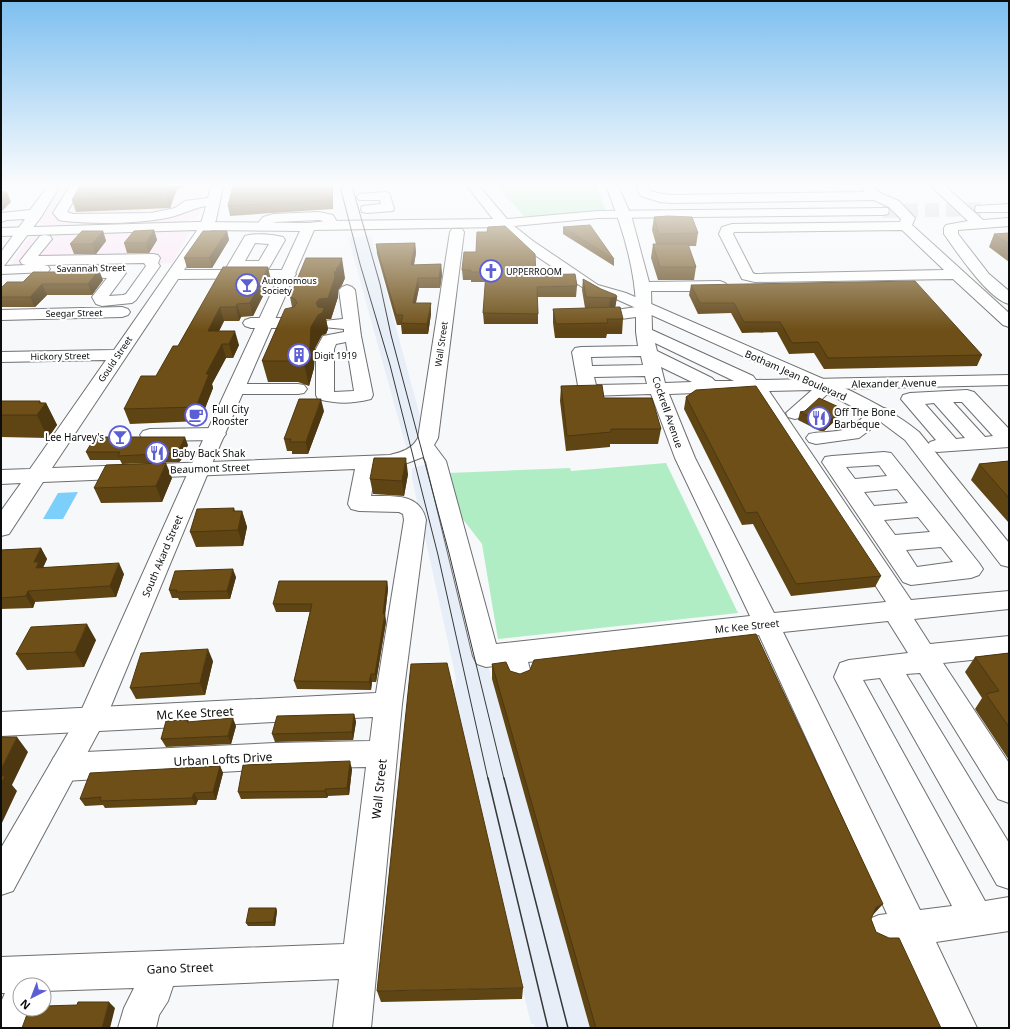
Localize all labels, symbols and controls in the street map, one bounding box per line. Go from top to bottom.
church icon: UPPERROOM [478,258,504,284]
street label: Savannah Street [56,261,126,275]
place label: UPPERROOM [506,265,562,278]
bar icon: Autonomous Society [234,272,260,298]
place label: Autonomous Society [262,274,317,297]
street label: Seegar Street [45,306,103,320]
street label: Wall Street [431,320,451,367]
street label: Gould Street [95,333,136,385]
building icon: Digit 1919 [286,342,312,368]
street label: Botham Jean Boulevard [743,346,849,404]
street label: Hickory Street [30,349,91,363]
place label: Digit 1919 [314,349,357,362]
street label: Cockrell Avenue [649,374,687,450]
street label: Alexander Avenue [851,375,937,391]
cafe icon: Full City Rooster [183,402,209,428]
place label: Full City Rooster [212,402,250,428]
restaurant icon: Off The Bone Barbeque [806,405,832,431]
place label: Off The Bone Barbeque [834,405,896,431]
bar icon: Lee Harvey's [107,424,133,450]
place label: Lee Harvey's [45,430,104,444]
restaurant icon: Baby Back Shak [144,440,170,466]
place label: Baby Back Shak [172,446,246,460]
street label: Beaumont Street [170,460,250,476]
street label: South Akard Street [138,512,186,599]
street label: Mc Kee Street [714,616,780,636]
street label: Mc Kee Street [156,702,235,724]
street label: Urban Lofts Drive [173,748,273,770]
street label: Wall Street [367,757,391,820]
street label: Gano Street [146,958,214,978]
north arrow [12,977,52,1017]
text: N [17,996,33,1013]

